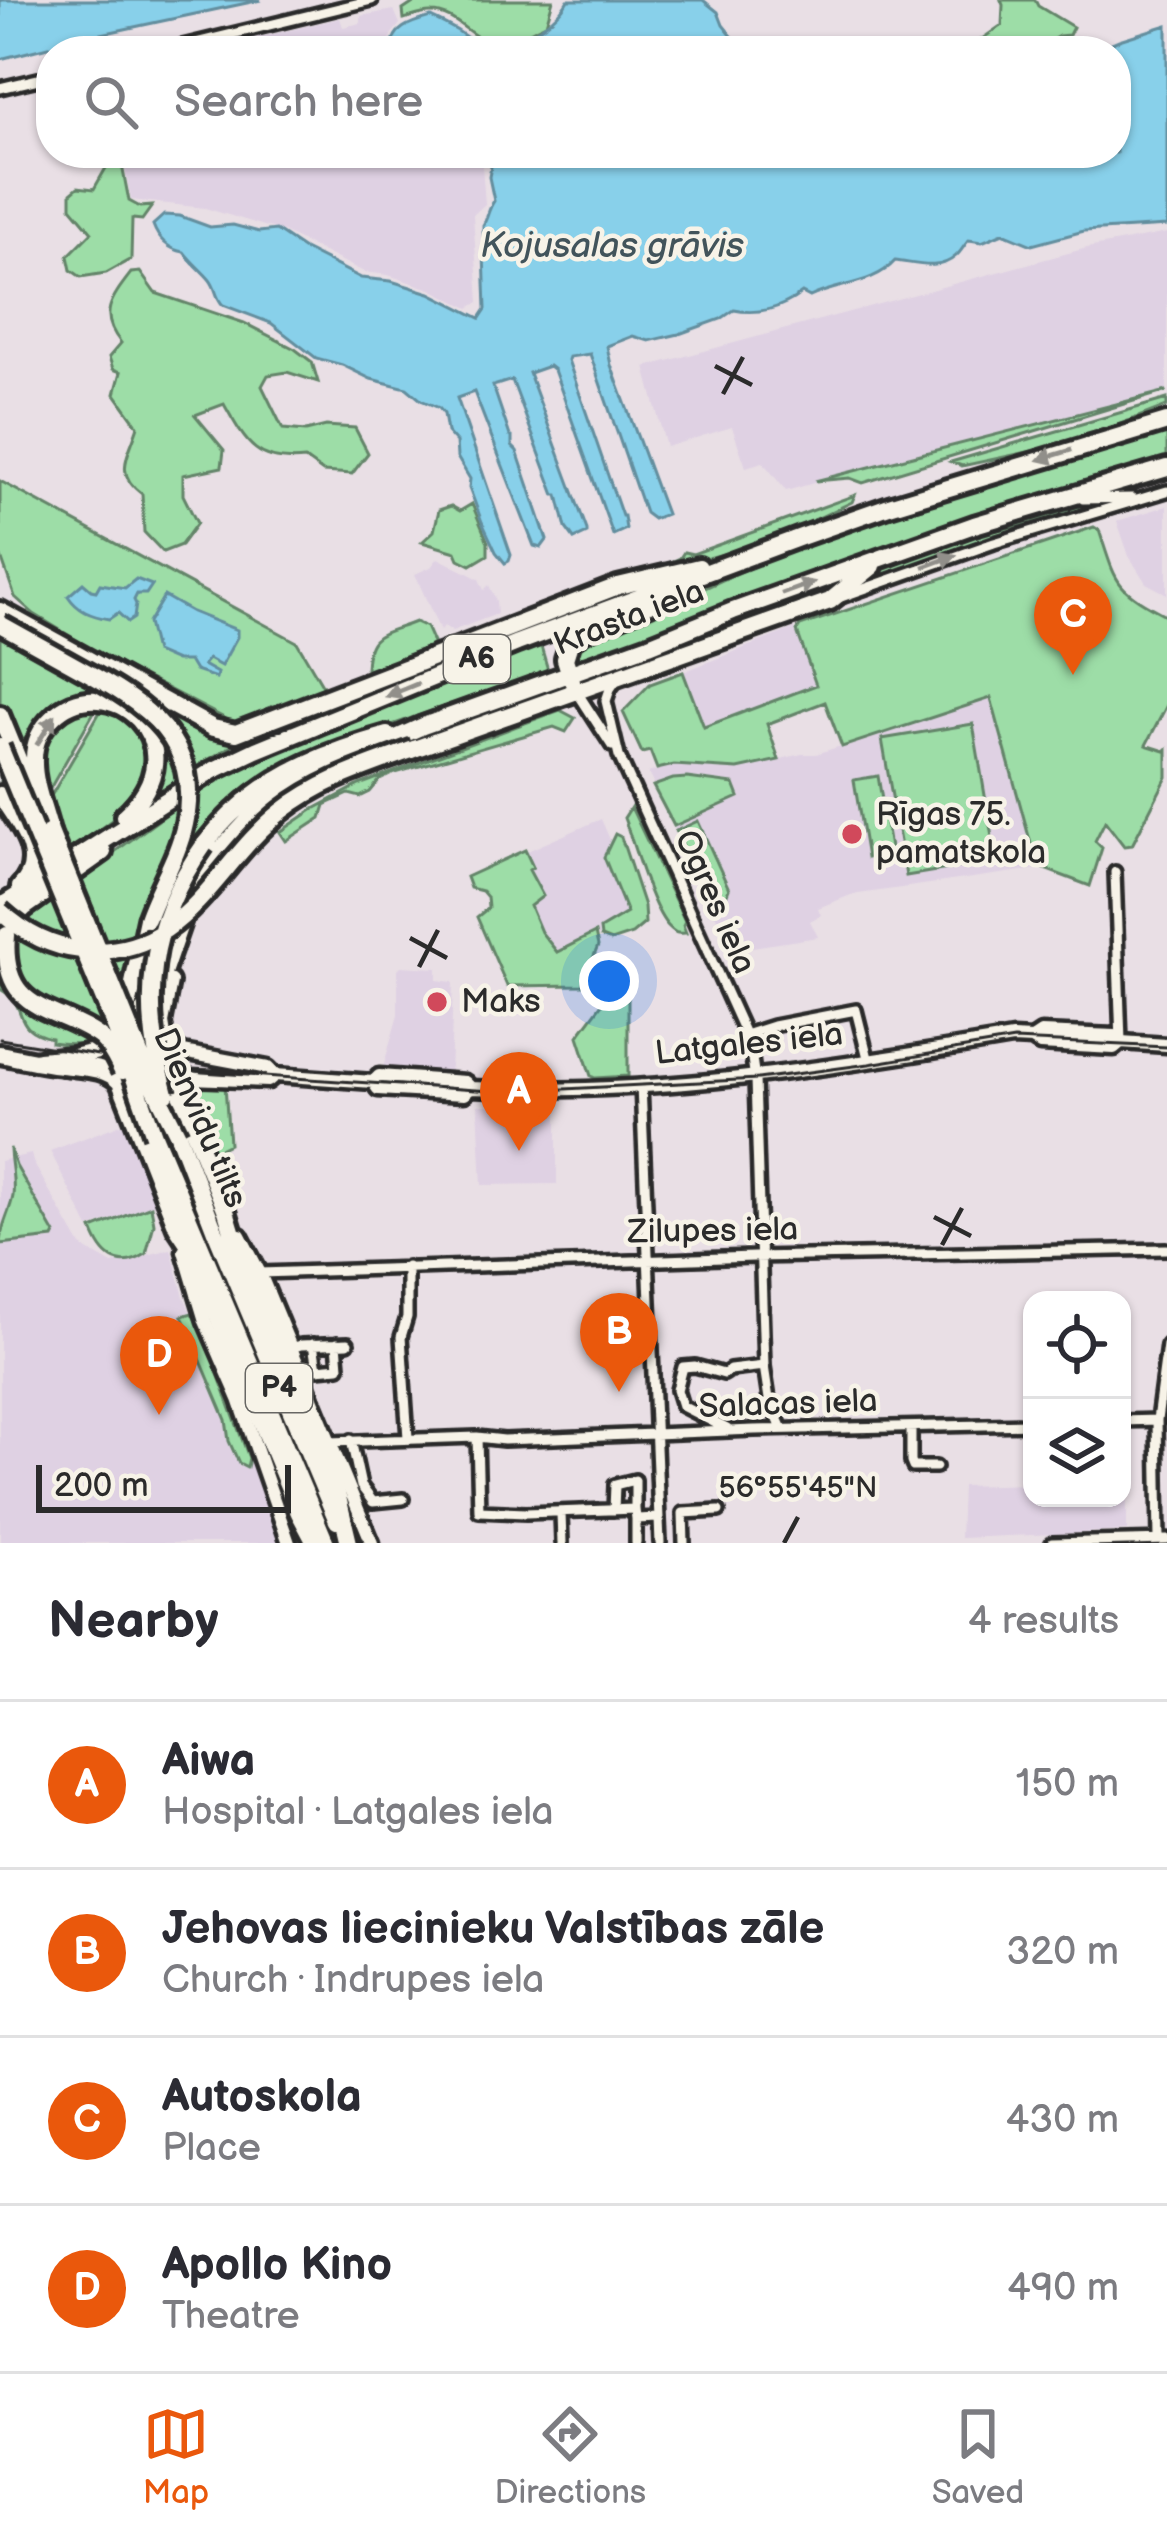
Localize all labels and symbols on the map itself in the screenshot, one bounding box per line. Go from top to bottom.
water label: Kojusalas grāvis [480,225,744,268]
one-way arrow [1036,447,1073,465]
one-way arrow [923,551,959,570]
street label: Krasta iela [548,571,710,665]
pin: C [1034,576,1112,675]
one-way arrow [780,578,816,596]
road number: A6 [444,635,510,683]
one-way arrow [384,681,420,700]
one-way arrow [34,714,56,747]
place label: Rīgas 75. pamatskola [876,795,1046,873]
marker: Rīgas 75. pamatskola [839,821,865,847]
street label: Ogres iela [666,824,764,980]
your location [579,951,639,1011]
place label: Maks [461,982,541,1022]
marker: Maks [424,989,450,1015]
street label: Latgales iela [653,1014,845,1074]
street label: Dienvidu tilts [144,1022,256,1214]
pin: A [480,1052,558,1151]
street label: Zilupes iela [626,1210,799,1253]
pin: B [580,1293,658,1392]
pin: D [120,1316,198,1415]
road number: P4 [246,1364,312,1412]
street label: Salacas iela [698,1381,878,1427]
scale bar [36,1459,291,1512]
text: 56°55'45"N [718,1470,878,1506]

